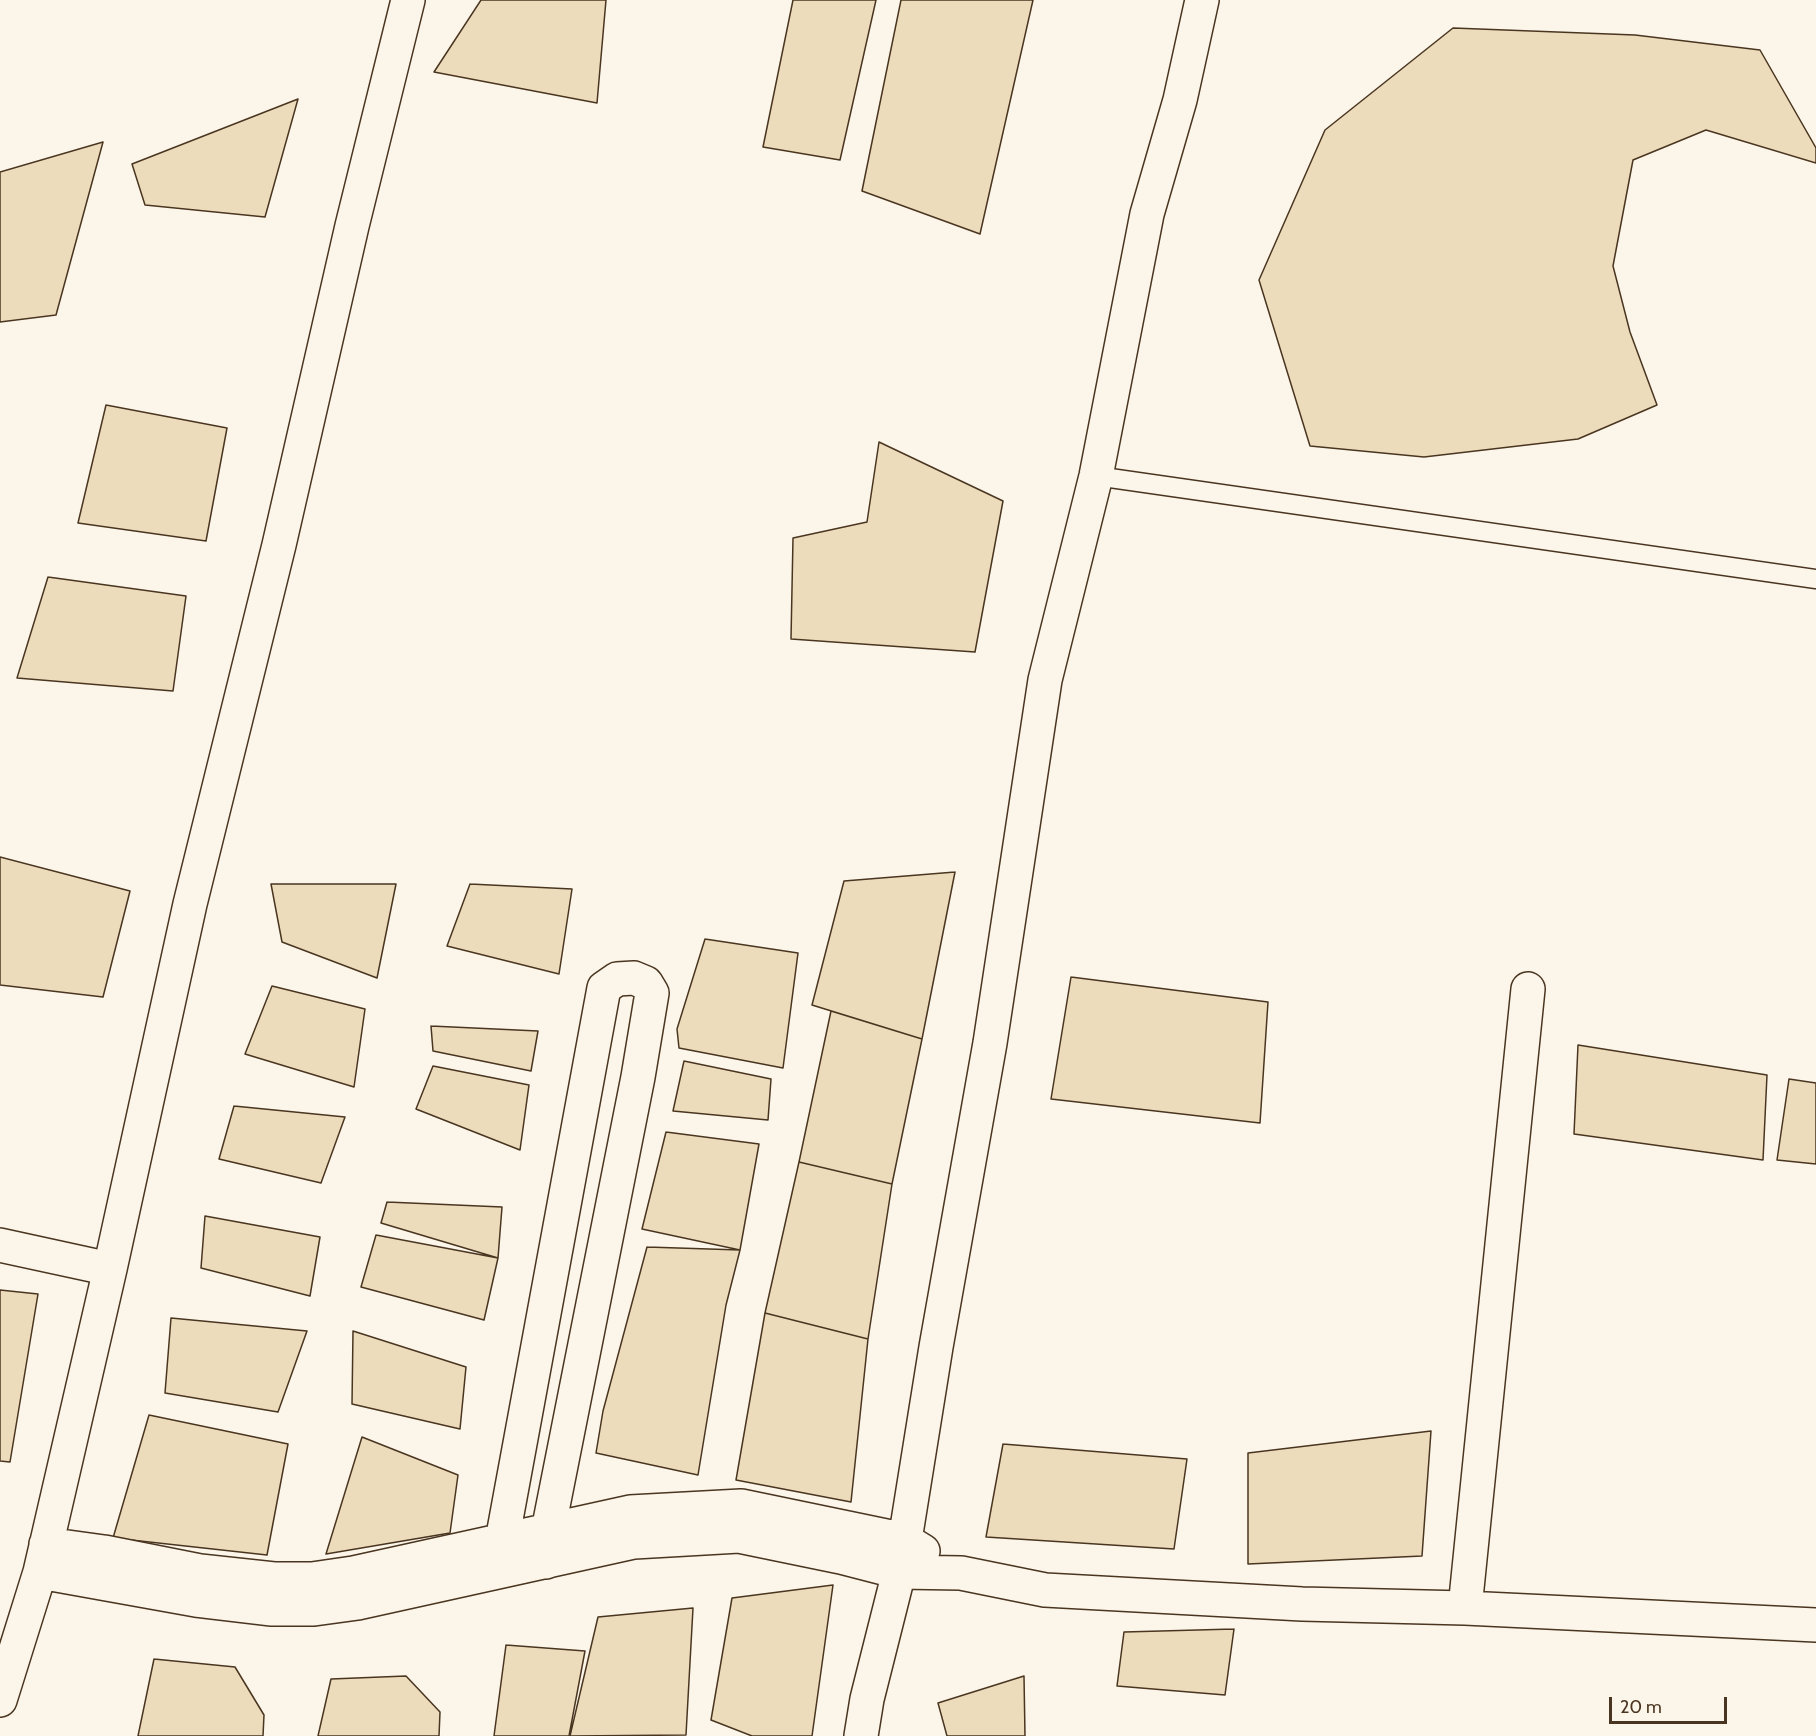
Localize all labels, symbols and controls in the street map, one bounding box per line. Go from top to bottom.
scale bar [1612,1685,1730,1723]
text: 20 m [1620,1696,1662,1718]

